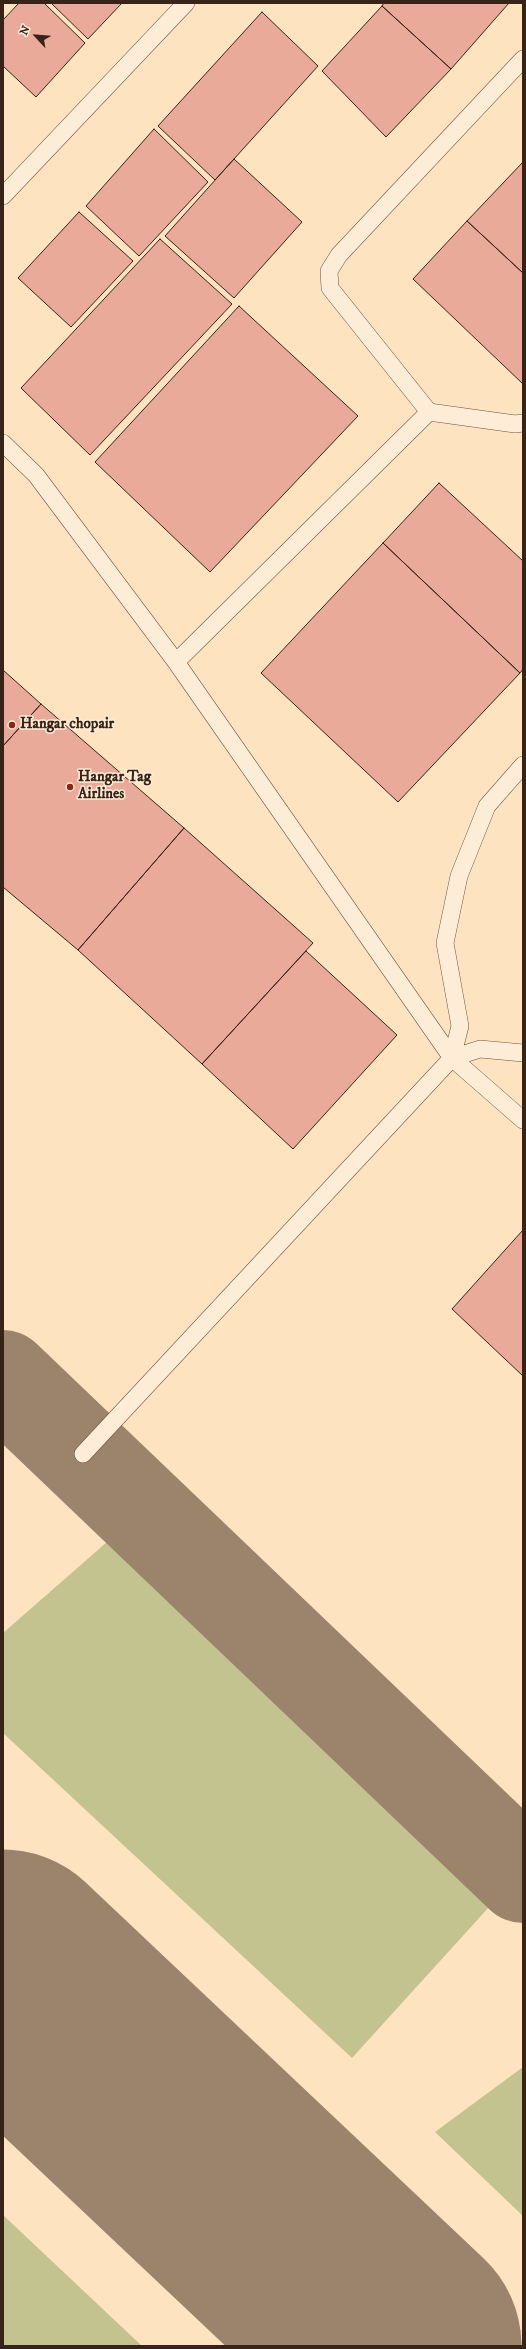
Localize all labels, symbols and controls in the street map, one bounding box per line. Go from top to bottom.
north arrow [16,16,56,56]
text: N [17,24,33,38]
place label: Hangar chopair [20,716,114,734]
marker: Hangar chopair [7,720,17,730]
place label: Hangar Tag Airlines [78,769,151,804]
marker: Hangar Tag Airlines [65,782,75,792]

